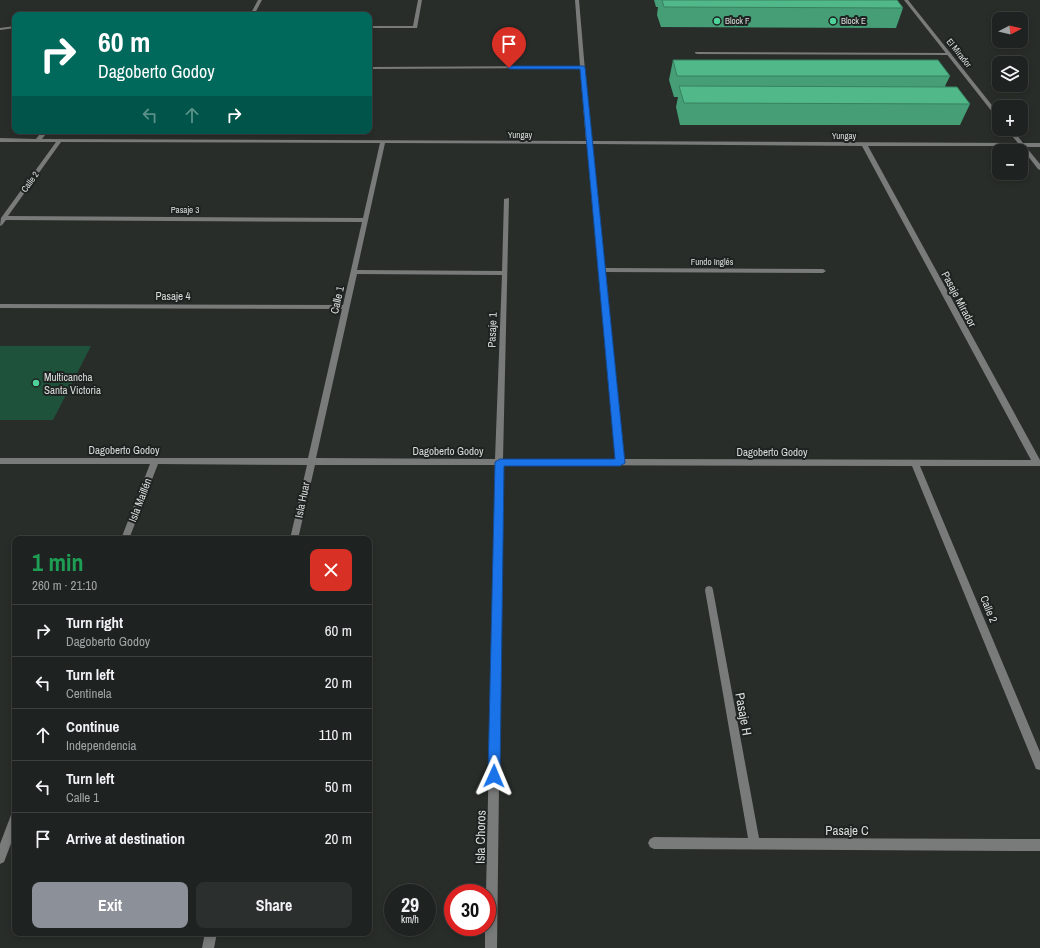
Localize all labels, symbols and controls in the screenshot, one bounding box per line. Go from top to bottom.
north arrow [992,12,1028,48]
map controls [992,12,1028,180]
place label: Block F [725,15,750,27]
place label: Block E [841,15,866,27]
marker: Block F [712,16,722,26]
marker: Block E [828,16,838,26]
text: 60 m [98,23,150,61]
pin [492,27,526,68]
icon: right [32,28,84,80]
icon: arrive [498,33,520,55]
street label: El Mirador [944,36,975,70]
button: layers [992,56,1028,92]
text: Dagoberto Godoy [98,59,215,84]
button: + [992,100,1028,136]
icon: left [139,104,161,126]
icon: ahead [181,104,203,126]
icon: right [223,104,245,126]
street label: Yungay [508,129,533,141]
street label: Yungay [832,130,857,142]
button: − [992,144,1028,180]
street label: Calle 2 [18,169,42,195]
street label: Pasaje 3 [171,204,199,216]
street label: Fundo Inglés [691,256,734,268]
street label: Pasaje Mirador [938,269,980,329]
street label: Calle 1 [327,285,347,315]
street label: Pasaje 4 [155,289,191,303]
street label: Pasaje 1 [484,312,500,348]
place label: Multicancha Santa Victoria [44,370,101,397]
marker: Multicancha Santa Victoria [31,378,41,388]
street label: Dagoberto Godoy [88,443,160,457]
street label: Dagoberto Godoy [412,444,484,458]
street label: Dagoberto Godoy [736,445,808,459]
street label: Isla Maillén [125,476,155,524]
street label: Isla Huar [291,481,313,519]
text: 1 min [32,546,83,578]
button: close [310,549,352,591]
text: 260 m · 21:10 [32,577,97,594]
street label: Calle 2 [977,593,1001,625]
text: Turn right [66,612,123,633]
icon: right [32,620,54,642]
text: 60 m [325,620,352,641]
text: Dagoberto Godoy [66,633,150,650]
text: Turn left [66,664,114,685]
icon: left [32,672,54,694]
text: 20 m [325,672,352,693]
text: Centinela [66,685,112,702]
street label: Pasaje H [731,691,756,737]
text: Continue [66,716,119,737]
icon: ahead [32,724,54,746]
text: 110 m [319,724,352,745]
text: Independencia [66,737,137,754]
position arrow [473,755,515,797]
text: Turn left [66,768,114,789]
icon: left [32,776,54,798]
text: 50 m [325,776,352,797]
text: Calle 1 [66,789,99,806]
street label: Isla Choros [472,810,489,864]
street label: Pasaje C [825,822,869,839]
icon: arrive [32,828,54,850]
text: Arrive at destination [66,828,185,849]
text: 20 m [325,828,352,849]
button: Exit [32,882,188,928]
button: Share [196,882,352,928]
speed limit sign: 30 [444,884,496,936]
text: 29 [401,891,419,918]
text: km/h [401,913,419,926]

